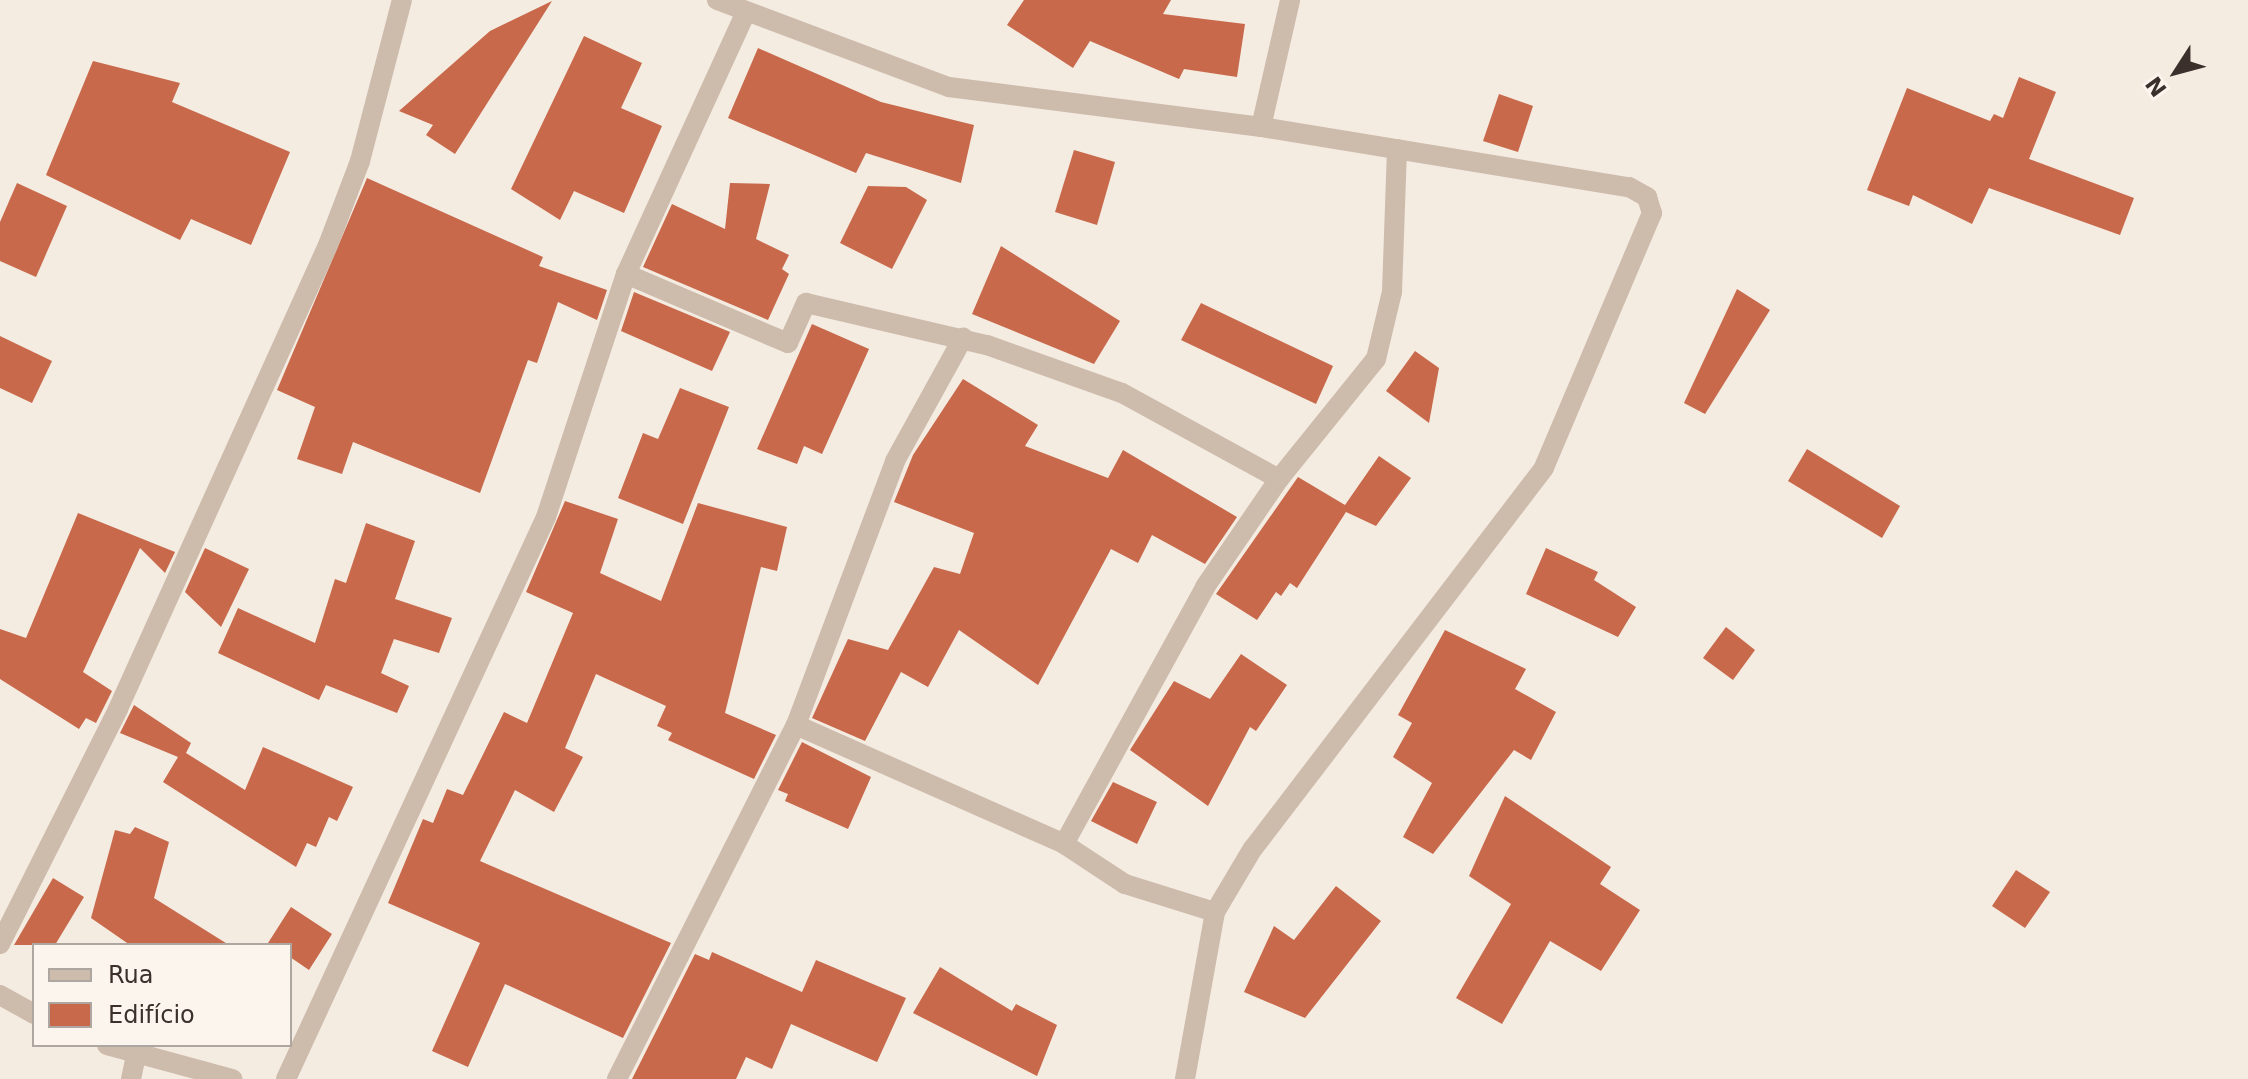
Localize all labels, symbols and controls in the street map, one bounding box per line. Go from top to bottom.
north arrow [2136,32,2216,112]
text: N [2141,72,2172,101]
legend [32,943,292,1047]
text: Rua [108,961,154,989]
text: Edifício [108,1001,195,1029]

